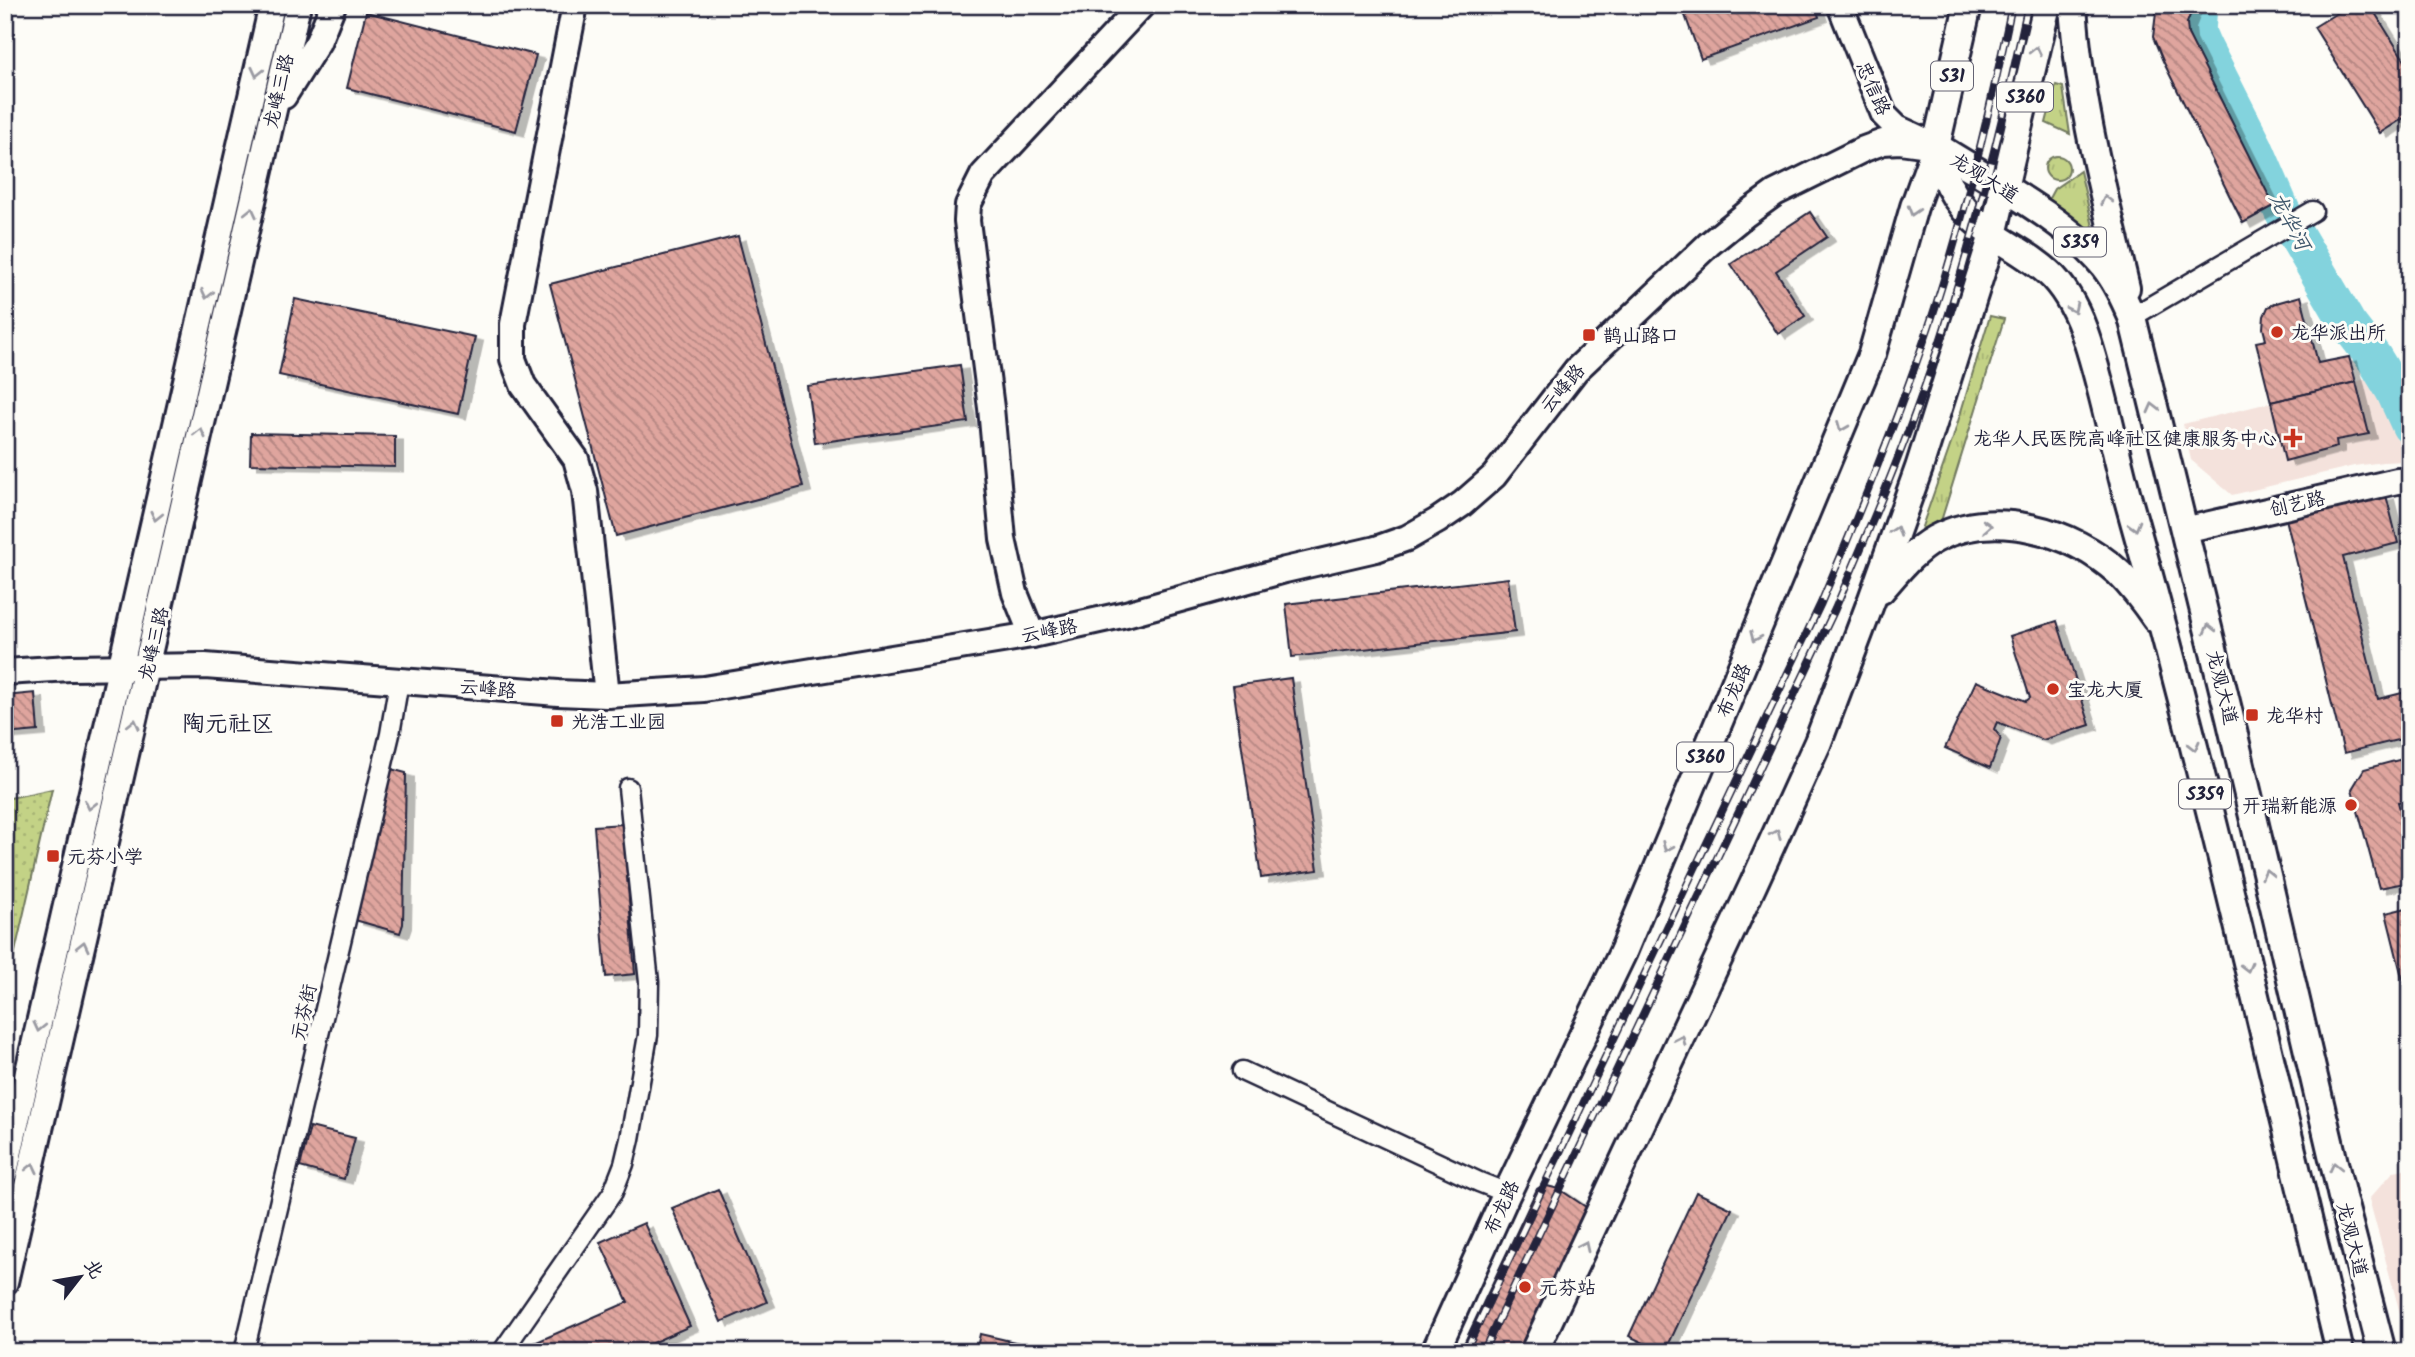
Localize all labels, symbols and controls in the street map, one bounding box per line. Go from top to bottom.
one-way arrow [2028,45,2042,57]
street label: 龙峰三路 [257,51,303,132]
street label: 忠信路 [1847,57,1897,121]
road number: S31 [1931,62,1973,90]
one-way arrow [251,66,265,78]
road number: S360 [1997,82,2053,112]
street label: 龙观大道 [1944,146,2024,212]
water label: 龙华河 [2259,186,2319,260]
one-way arrow [2099,194,2114,206]
one-way arrow [1907,205,1922,217]
one-way arrow [242,206,257,218]
road number: S359 [2054,228,2106,256]
one-way arrow [200,288,215,300]
one-way arrow [2065,301,2079,313]
place label: 龙华派出所 [2291,319,2386,349]
place label: 鹊山路口 [1603,322,1679,352]
marker: 龙华派出所 [2269,324,2285,340]
marker: 鹊山路口 [1581,327,1597,343]
street label: 云峰路 [1534,358,1593,421]
one-way arrow [2147,402,2161,414]
one-way arrow [1836,419,1850,432]
place label: 龙华人民医院高峰社区健康服务中心 [1973,425,2277,455]
one-way arrow [192,427,207,439]
marker: 龙华人民医院高峰社区健康服务中心 [2283,428,2303,448]
street label: 创艺路 [2266,484,2329,526]
one-way arrow [150,509,165,521]
one-way arrow [1982,518,1993,533]
one-way arrow [2127,520,2142,532]
one-way arrow [1888,526,1902,538]
street label: 龙峰三路 [132,604,178,685]
street label: 云峰路 [1019,612,1080,652]
one-way arrow [2202,623,2217,635]
one-way arrow [1749,630,1763,642]
street label: 龙观大道 [2197,647,2245,728]
street label: 布龙路 [1710,659,1760,723]
street label: 云峰路 [458,673,518,707]
place label: 宝龙大厦 [2067,676,2143,706]
marker: 宝龙大厦 [2045,681,2061,697]
place label: 龙华村 [2266,702,2323,732]
district label: 陶元社区 [182,707,274,743]
marker: 龙华村 [2244,707,2260,723]
place label: 光浩工业园 [571,708,666,738]
marker: 光浩工业园 [549,713,565,729]
one-way arrow [126,718,140,730]
one-way arrow [2186,740,2200,752]
road number: S360 [1677,742,1733,772]
road number: S359 [2179,780,2231,808]
place label: 开瑞新能源 [2242,792,2337,822]
marker: 开瑞新能源 [2343,797,2359,813]
one-way arrow [84,799,98,811]
one-way arrow [1768,828,1782,841]
one-way arrow [1661,839,1675,852]
place label: 元芬小学 [67,843,143,873]
marker: 元芬小学 [45,848,61,864]
one-way arrow [2261,868,2275,880]
one-way arrow [75,940,89,952]
one-way arrow [2239,961,2253,973]
street label: 元芬街 [284,981,326,1044]
one-way arrow [33,1021,47,1033]
one-way arrow [1673,1035,1687,1047]
one-way arrow [2328,1161,2343,1173]
one-way arrow [23,1162,38,1174]
street label: 布龙路 [1477,1176,1528,1240]
street label: 龙观大道 [2327,1199,2375,1280]
one-way arrow [1576,1241,1590,1253]
north arrow [46,1242,116,1312]
text: 北 [75,1253,111,1285]
place label: 元芬站 [1539,1274,1596,1304]
marker: 元芬站 [1517,1279,1533,1295]

